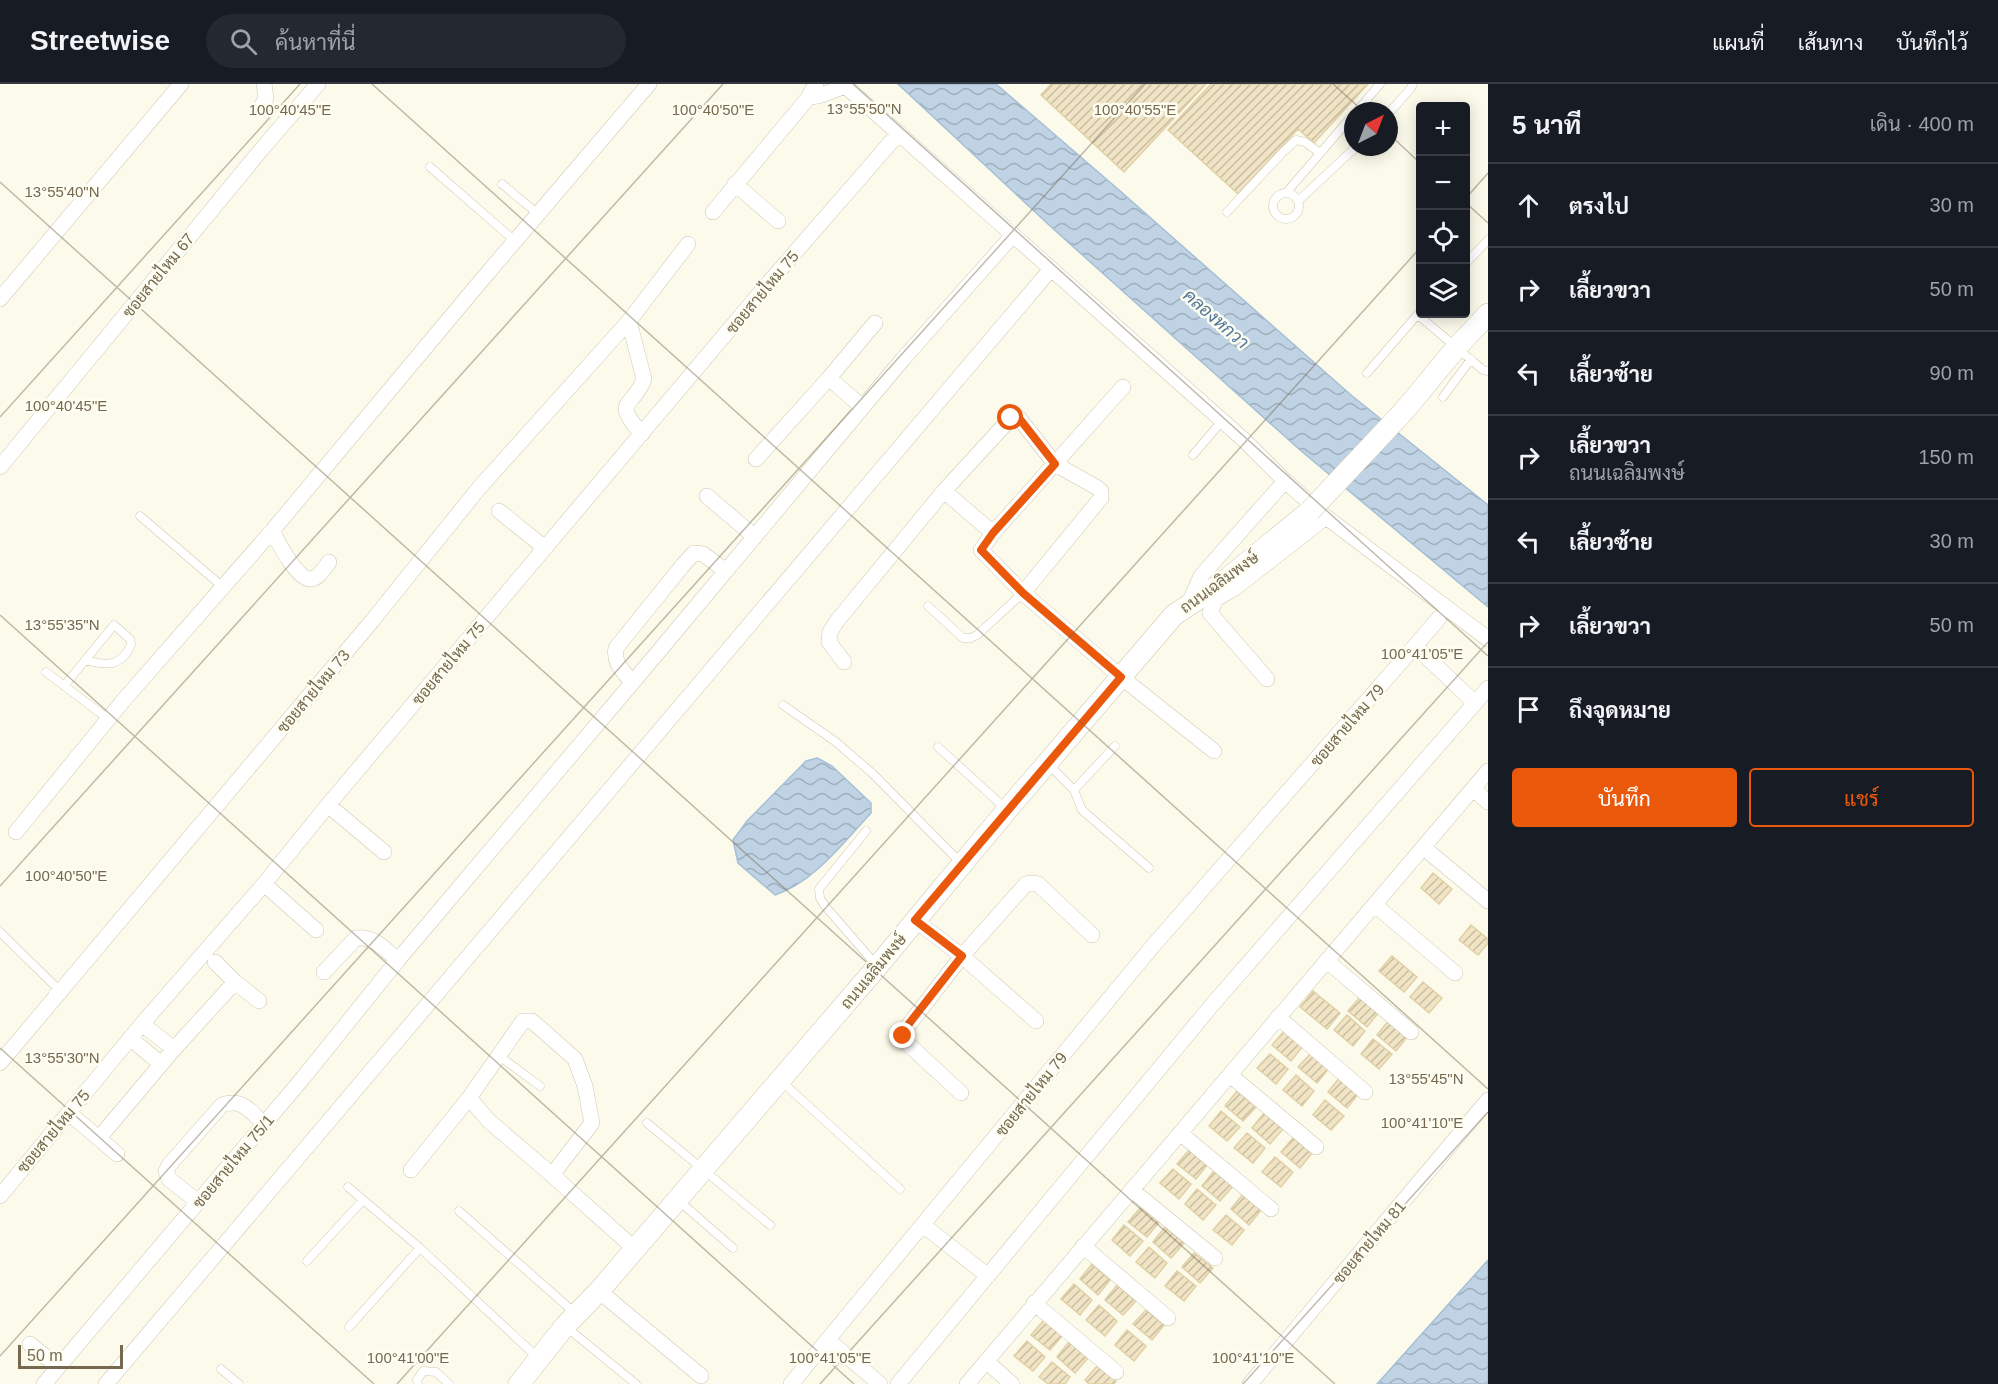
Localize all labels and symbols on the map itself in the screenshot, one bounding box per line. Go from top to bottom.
text: 13°55'50"N [826,100,902,117]
text: 100°40'45"E [249,101,331,118]
text: 100°40'50"E [672,101,754,118]
text: 100°40'55"E [1094,101,1176,118]
north arrow [1344,102,1398,156]
text: 13°55'40"N [24,183,100,200]
street label: ซอยสายไหม 67 [117,228,197,321]
street label: ซอยสายไหม 75 [720,245,802,337]
water label: คลองหกวา [1179,285,1253,353]
text: 100°40'45"E [25,397,107,414]
route start [997,404,1023,430]
street label: ถนนเฉลิมพงษ์ [1175,545,1262,616]
text: 13°55'35"N [24,616,100,633]
street label: ซอยสายไหม 75 [406,616,488,708]
street label: ซอยสายไหม 73 [271,644,353,736]
text: 100°41'05"E [1381,645,1463,662]
street label: ซอยสายไหม 79 [1305,679,1388,770]
text: 100°40'50"E [25,867,107,884]
street label: ถนนเฉลิมพงษ์ [834,928,910,1012]
route end [889,1022,915,1048]
street label: ซอยสายไหม 79 [990,1047,1070,1140]
text: 13°55'30"N [24,1049,100,1066]
text: 13°55'45"N [1388,1070,1464,1087]
street label: ซอยสายไหม 75 [11,1084,93,1176]
street label: ซอยสายไหม 75/1 [187,1109,277,1211]
text: 100°41'10"E [1381,1114,1463,1131]
street label: ซอยสายไหม 81 [1327,1195,1409,1287]
scale bar [18,1342,123,1370]
text: 100°41'00"E [367,1349,449,1366]
text: 100°41'05"E [789,1349,871,1366]
text: 100°41'10"E [1212,1349,1294,1366]

